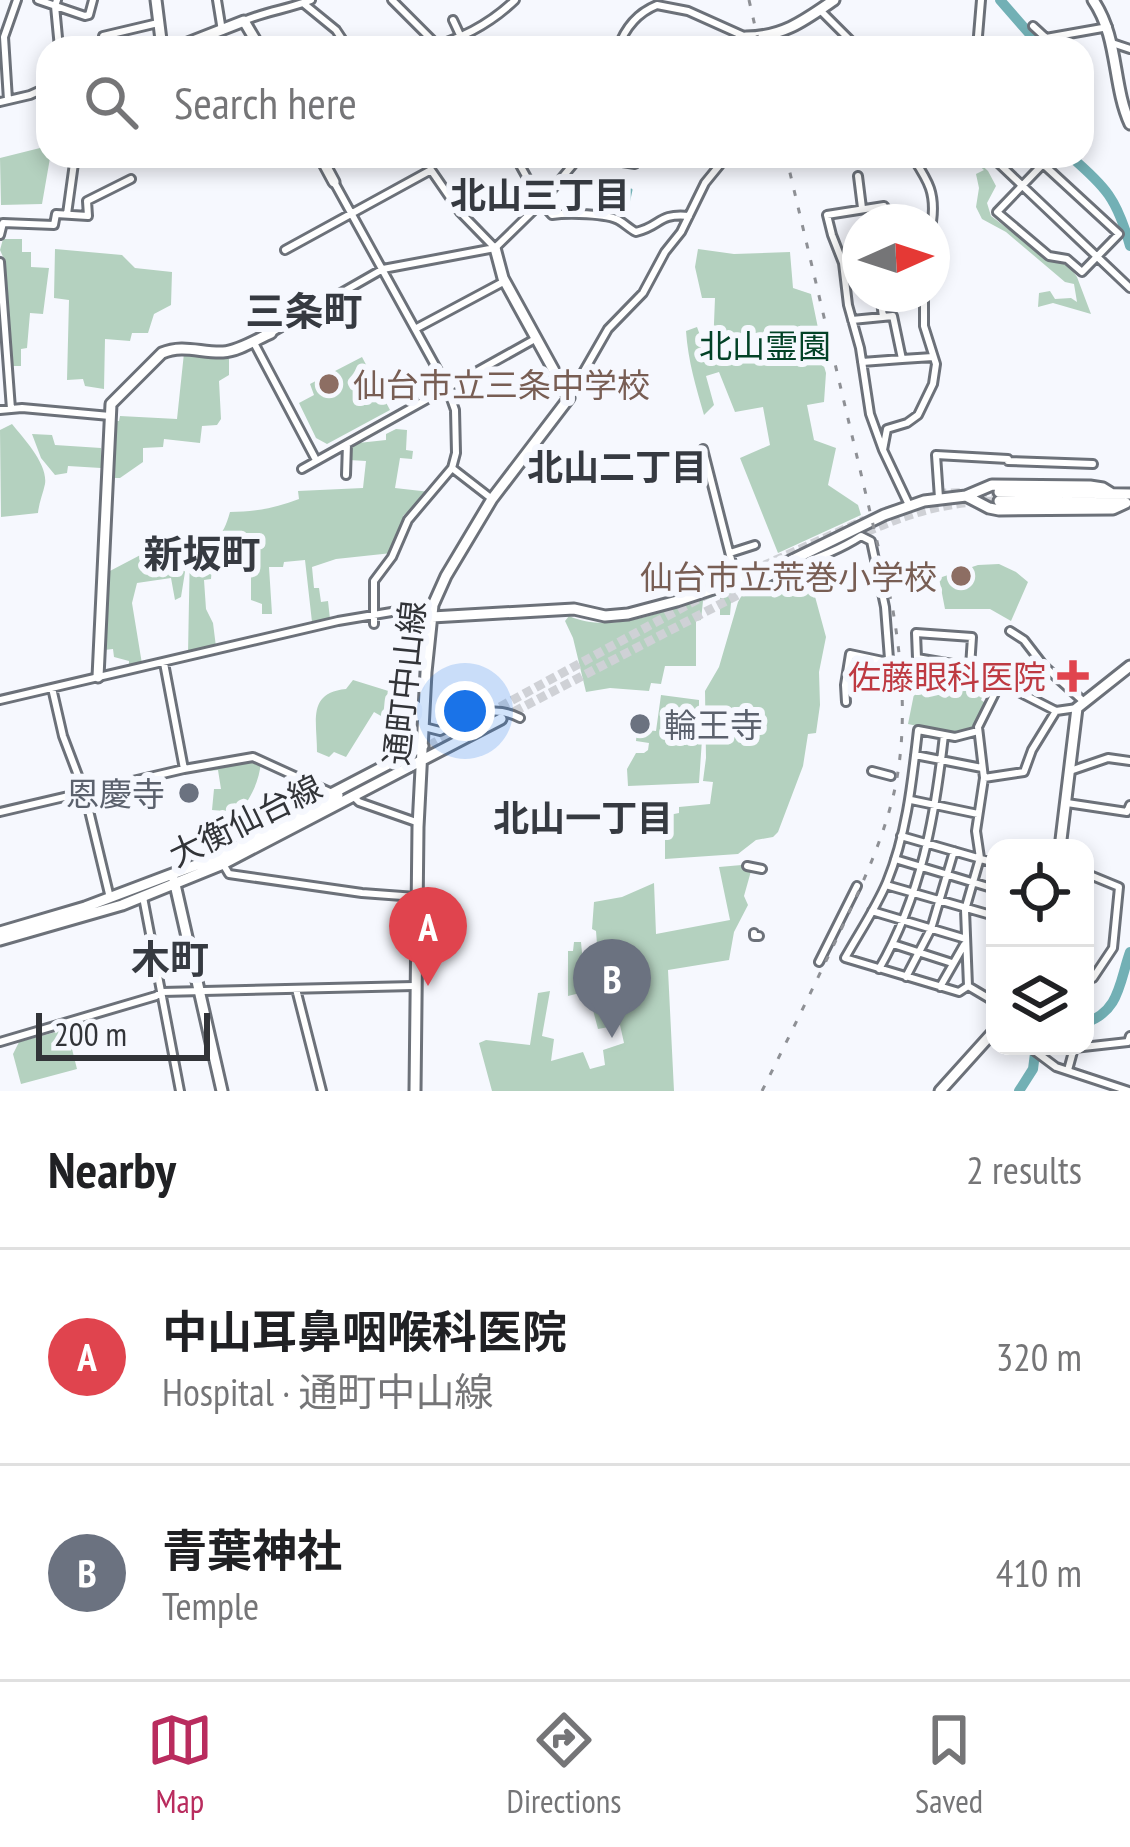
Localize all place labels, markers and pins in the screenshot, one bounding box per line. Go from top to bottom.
place label: 仙台市立三条中学校 [353,363,650,406]
marker: 仙台市立三条中学校 [316,371,342,397]
place label: 仙台市立荒巻小学校 [640,555,937,598]
marker: 仙台市立荒巻小学校 [948,563,974,589]
place label: 佐藤眼科医院 [848,655,1046,698]
marker: 佐藤眼科医院 [1057,660,1089,692]
place label: 輪王寺 [664,703,763,746]
marker: 輪王寺 [627,711,653,737]
place label: 恩慶寺 [66,772,165,815]
marker: 恩慶寺 [176,780,202,806]
pin: A [389,887,467,986]
pin: B [573,939,651,1038]

